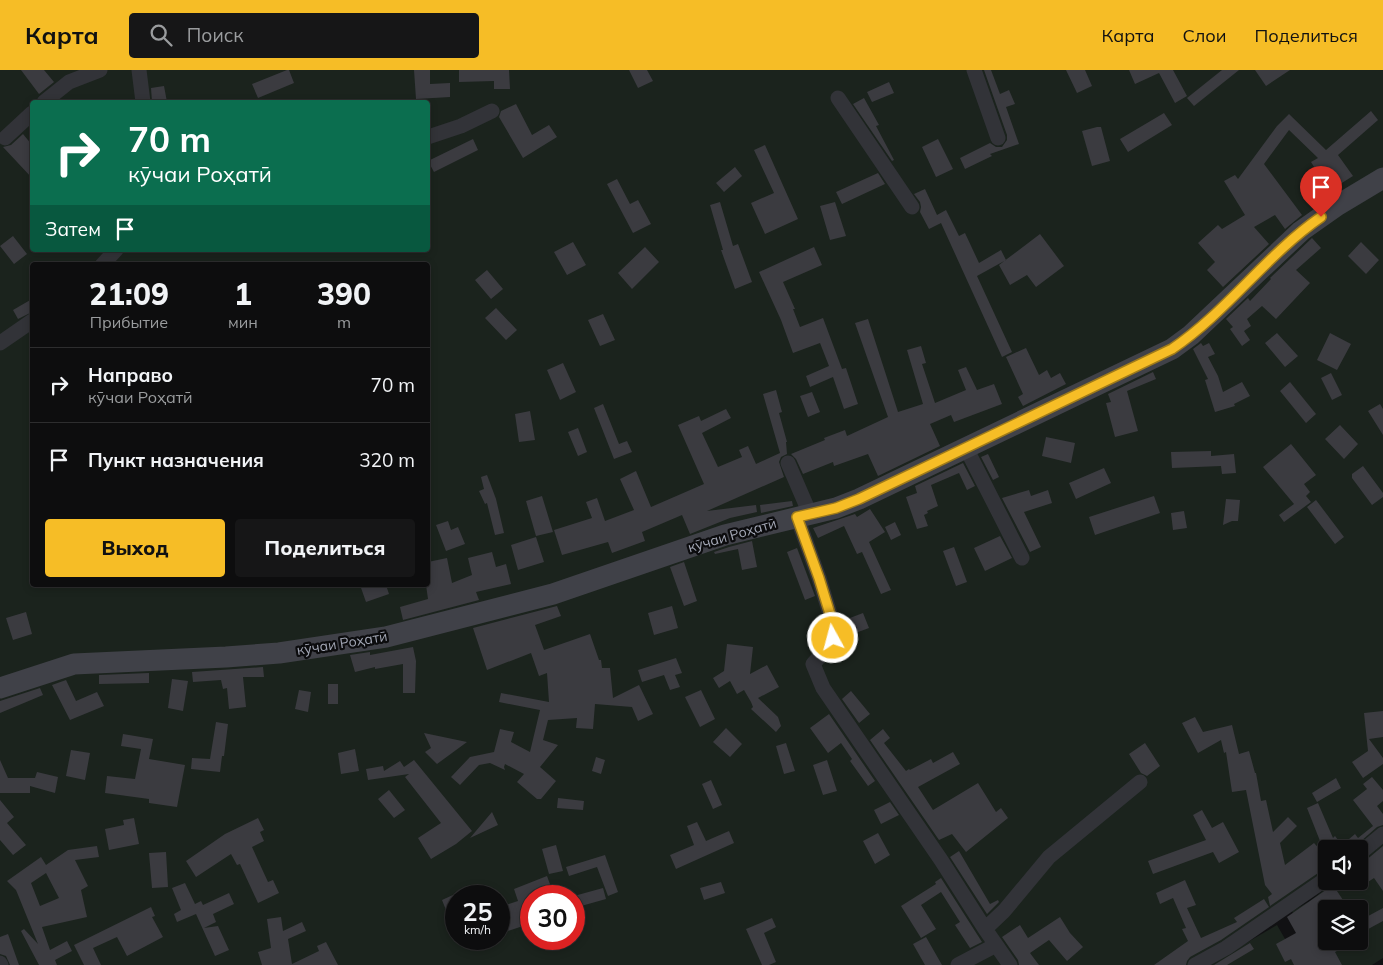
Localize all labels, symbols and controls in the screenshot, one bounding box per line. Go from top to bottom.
search box [129,13,479,58]
text: Карта [25,20,99,50]
icon: search [147,21,175,49]
text: Поиск [187,23,244,47]
text: Карта [1102,24,1154,47]
text: Слои [1182,24,1227,47]
text: Поделиться [1255,24,1358,47]
text: 70 m [128,117,211,161]
icon: right [45,120,110,185]
text: кӯчаи Роҳатӣ [128,160,272,188]
pin [1300,166,1342,217]
icon: arrive [1307,173,1335,201]
icon: arrive [111,215,139,243]
text: Затем [45,217,101,241]
text: 21:09 [89,275,169,313]
text: 1 [234,275,252,313]
text: 390 [317,275,371,313]
text: Прибытие [90,312,168,332]
text: мин [228,312,258,332]
text: m [337,312,351,332]
text: Направо [88,363,173,387]
icon: right [45,371,73,399]
text: 70 m [371,373,415,397]
text: кӯчаи Роҳатӣ [88,387,193,407]
icon: arrive [45,446,73,474]
text: Пункт назначения [88,448,264,472]
text: 320 m [359,448,415,472]
street label: кӯчаи Роҳатӣ [686,514,778,556]
button: Выход [45,519,225,577]
button: Поделиться [235,519,415,577]
position arrow [806,611,858,663]
street label: кӯчаи Роҳатӣ [295,627,389,659]
map controls [1318,840,1368,950]
button: sound [1318,840,1368,890]
speed limit sign: 30 [520,885,585,950]
text: 25 [462,896,493,927]
button: layers [1318,900,1368,950]
text: km/h [464,922,491,937]

